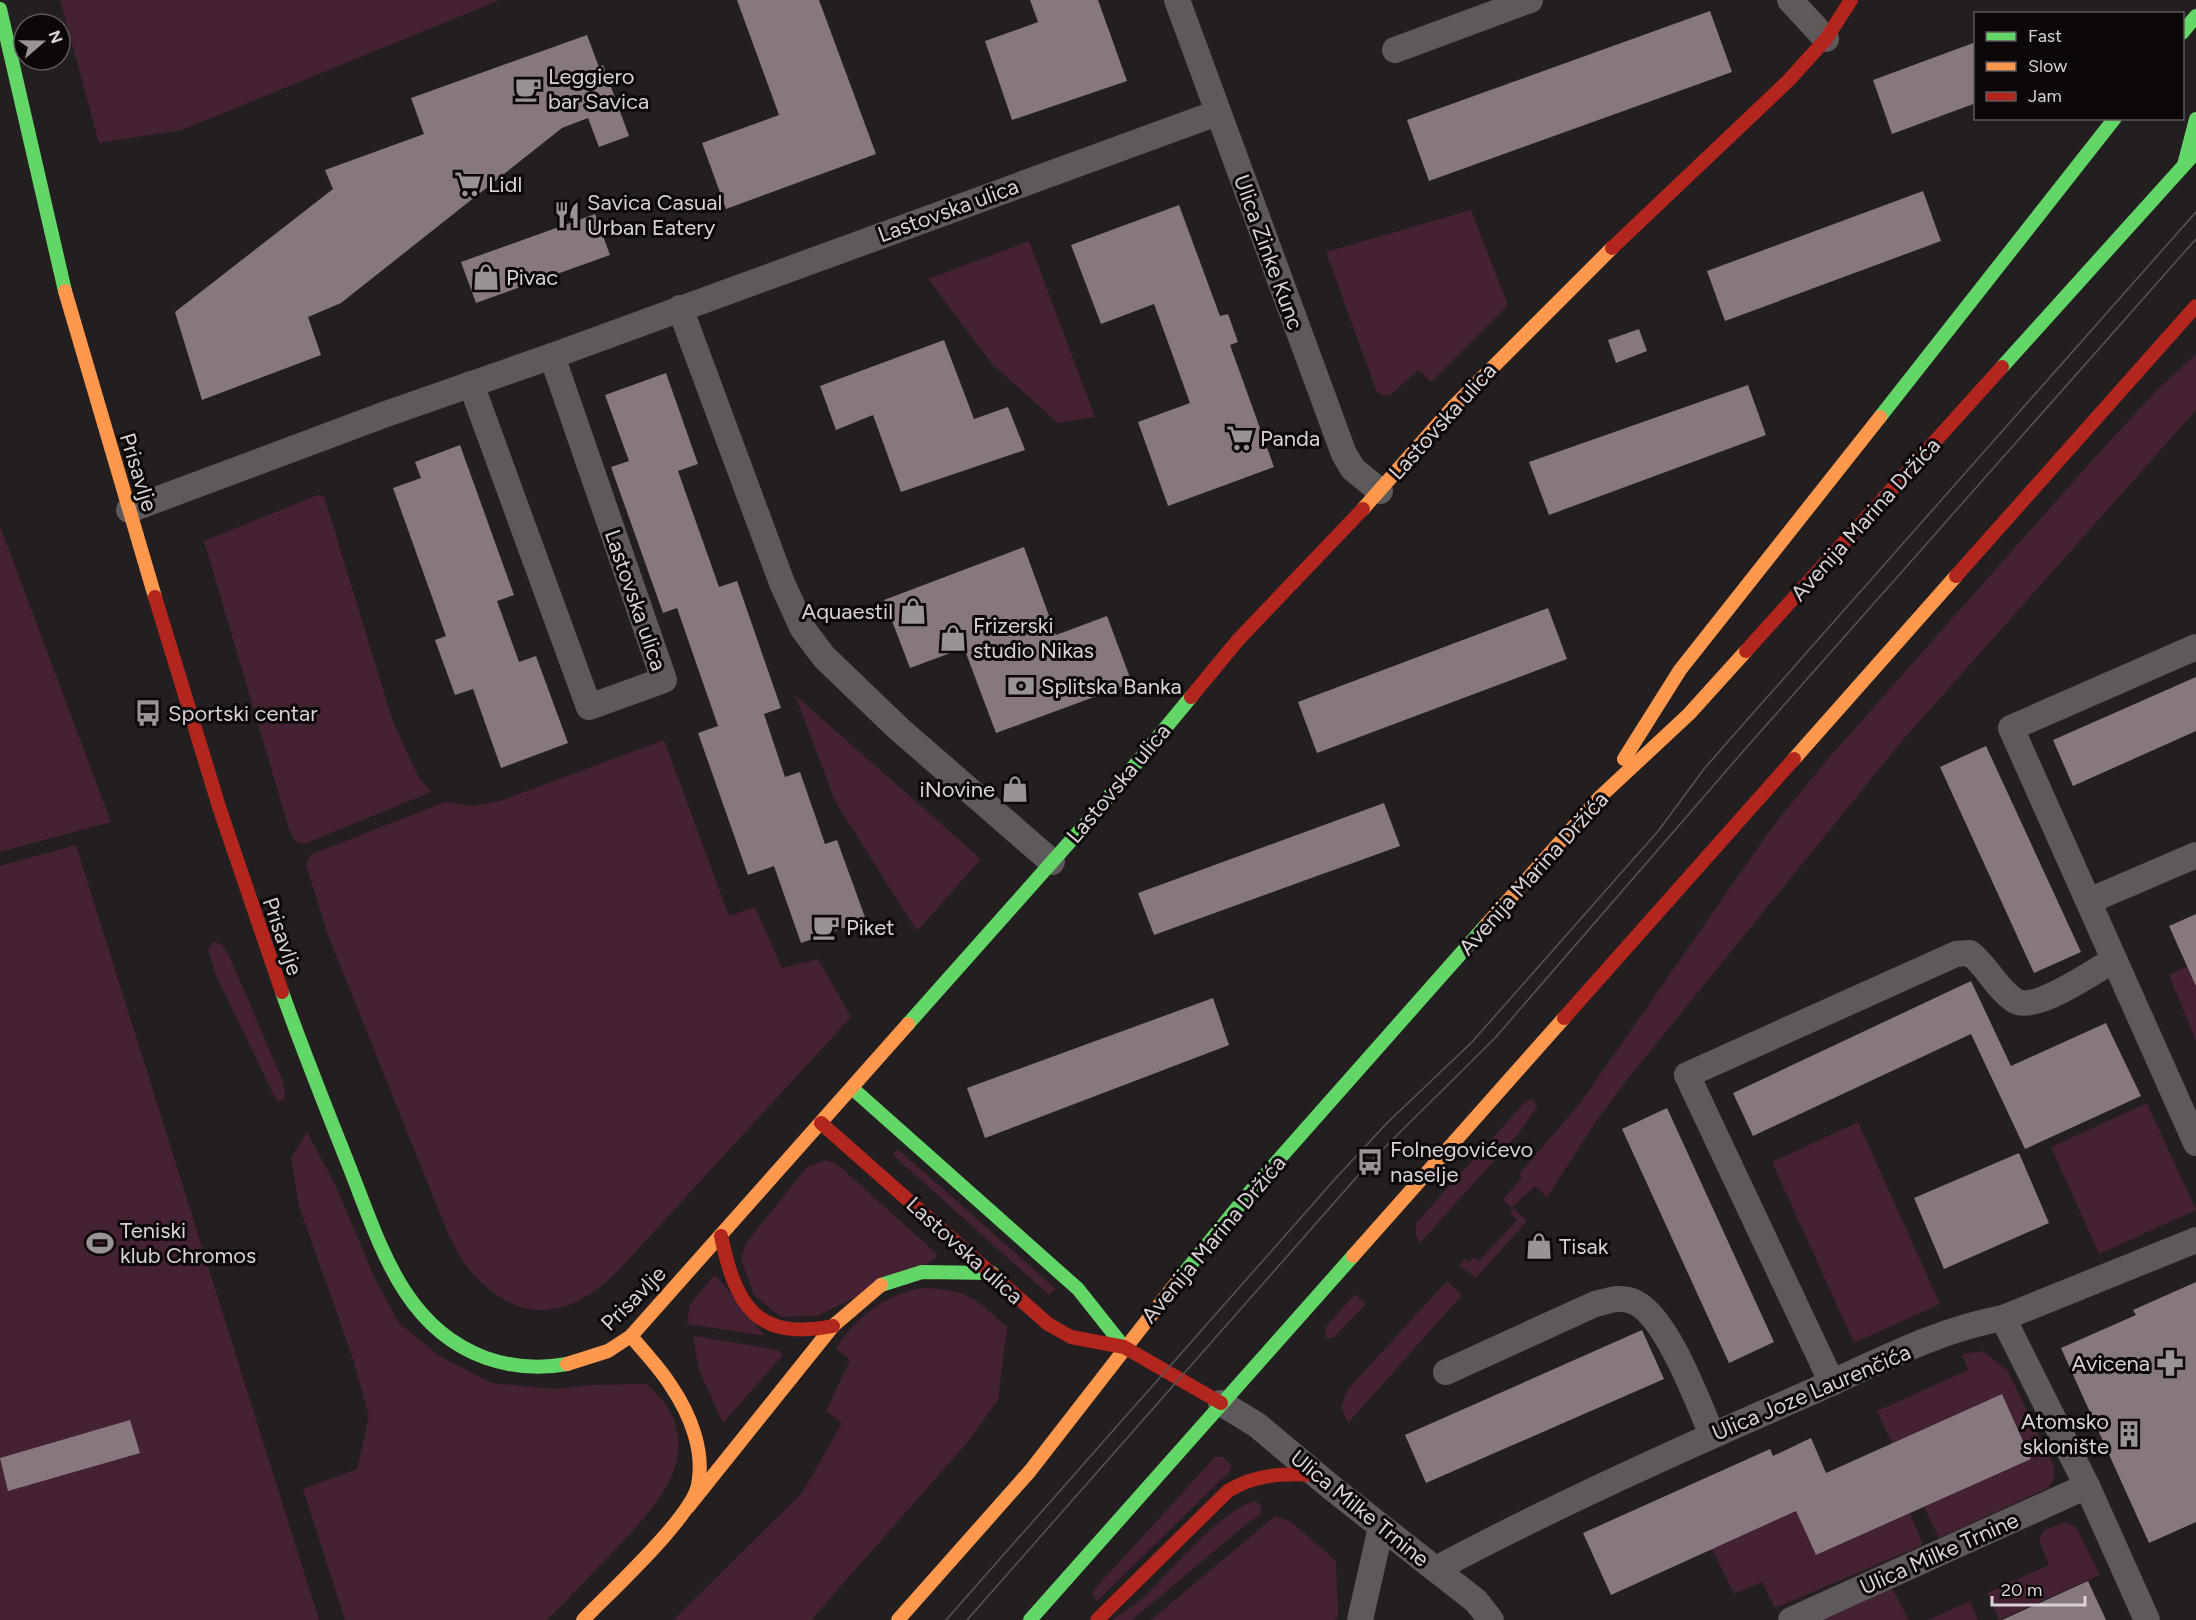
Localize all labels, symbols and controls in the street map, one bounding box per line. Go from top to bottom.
north arrow [12,12,72,72]
legend [1974,12,2184,120]
text: Fast [2028,25,2062,47]
text: N [45,28,67,46]
text: Slow [2028,55,2067,77]
place label: Leggiero bar Savica [548,63,649,115]
cafe icon: Leggiero bar Savica [513,74,543,104]
text: Jam [2028,85,2062,107]
supermarket icon: Lidl [453,169,483,199]
place label: Lidl [488,171,522,198]
street label: Ulica Zinke Kunc [1228,171,1309,334]
street label: Lastovska ulica [874,173,1022,248]
place label: Savica Casual Urban Eatery [587,189,722,241]
restaurant icon: Savica Casual Urban Eatery [552,200,582,230]
shop icon: Pivac [471,262,501,292]
place label: Pivac [506,264,558,291]
street label: Lastovska ulica [1383,357,1502,485]
supermarket icon: Panda [1225,423,1255,453]
place label: Panda [1260,425,1320,452]
street label: Prisavlje [114,430,163,515]
street label: Avenija Marina Držića [1785,432,1946,607]
street label: Lastovska ulica [599,526,672,674]
shop icon: Aquaestil [898,596,928,626]
place label: Aquaestil [802,598,893,625]
place label: Frizerski studio Nikas [973,612,1094,664]
shop icon: Frizerski studio Nikas [938,623,968,653]
bank icon: Splitska Banka [1006,671,1036,701]
place label: Splitska Banka [1041,673,1182,700]
bus stop icon: Sportski centar [133,698,163,728]
place label: Sportski centar [168,700,318,727]
street label: Lastovska ulica [1061,718,1176,849]
shop icon: iNovine [1000,774,1030,804]
place label: iNovine [920,776,995,803]
street label: Avenija Marina Držića [1453,786,1614,961]
street label: Prisavlje [257,894,308,979]
cafe icon: Piket [811,912,841,942]
place label: Piket [846,914,895,941]
place label: Folnegovićevo naselje [1390,1136,1533,1188]
bus stop icon: Folnegovićevo naselje [1355,1147,1385,1177]
street label: Avenija Marina Držića [1135,1150,1291,1329]
street label: Lastovska ulica [901,1191,1029,1310]
place label: Teniski klub Chromos [120,1217,256,1269]
sports icon: Teniski klub Chromos [85,1228,115,1258]
shop icon: Tisak [1524,1231,1554,1261]
place label: Tisak [1559,1233,1609,1260]
street label: Prisavlje [595,1260,671,1336]
street label: Ulica Joze Laurenčića [1708,1338,1915,1447]
pharmacy icon: Avicena [2155,1348,2185,1378]
place label: Avicena [2071,1350,2150,1377]
place label: Atomsko sklonište [2021,1408,2109,1460]
building icon: Atomsko sklonište [2114,1419,2144,1449]
street label: Ulica Milke Trnine [1285,1444,1435,1573]
street label: Ulica Milke Trnine [1856,1506,2023,1601]
scale bar [1992,1569,2085,1607]
text: 20 m [2001,1579,2042,1601]

